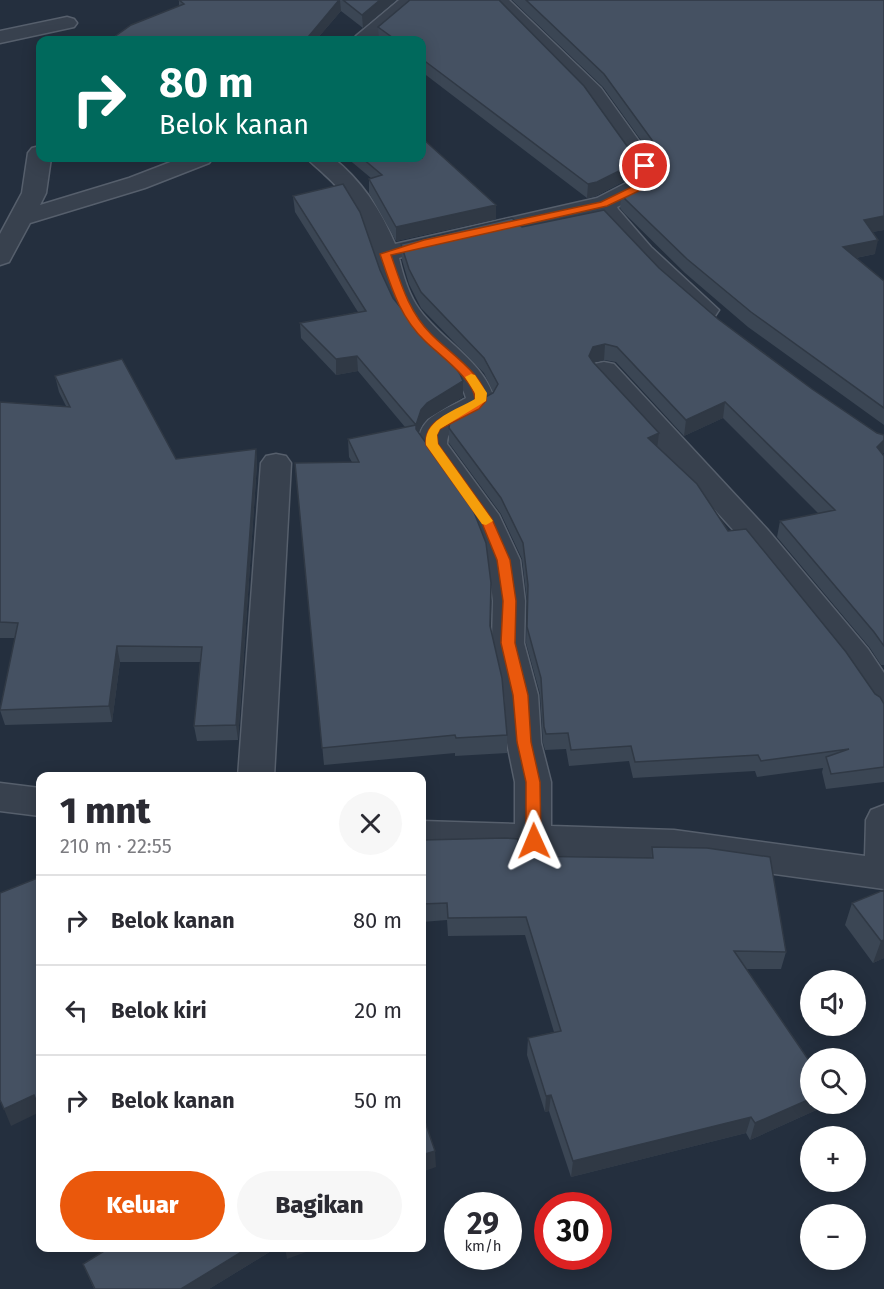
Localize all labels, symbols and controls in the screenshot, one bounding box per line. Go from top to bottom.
text: 80 m [159,58,253,108]
icon: right [60,60,138,138]
text: Belok kanan [159,109,309,141]
pin [619,140,670,191]
icon: arrive [628,149,661,182]
text: 1 mnt [60,789,150,833]
button: close [339,792,402,855]
position arrow [502,809,566,873]
text: 210 m · 22:55 [60,834,172,858]
icon: right [60,904,93,937]
text: Belok kanan [111,907,235,934]
text: 80 m [353,907,402,934]
map controls [800,970,866,1270]
button: sound [800,970,866,1036]
icon: left [60,994,93,1027]
text: Belok kiri [111,997,207,1024]
text: 20 m [354,997,402,1024]
button: search [800,1048,866,1114]
icon: right [60,1084,93,1117]
text: Belok kanan [111,1087,235,1114]
text: 50 m [354,1087,402,1114]
button: + [800,1126,866,1192]
button: Keluar [60,1171,225,1240]
button: Bagikan [237,1171,402,1240]
speed limit sign: 30 [534,1192,612,1270]
button: − [800,1204,866,1270]
text: 29 [467,1206,499,1242]
text: km/h [464,1237,502,1255]

